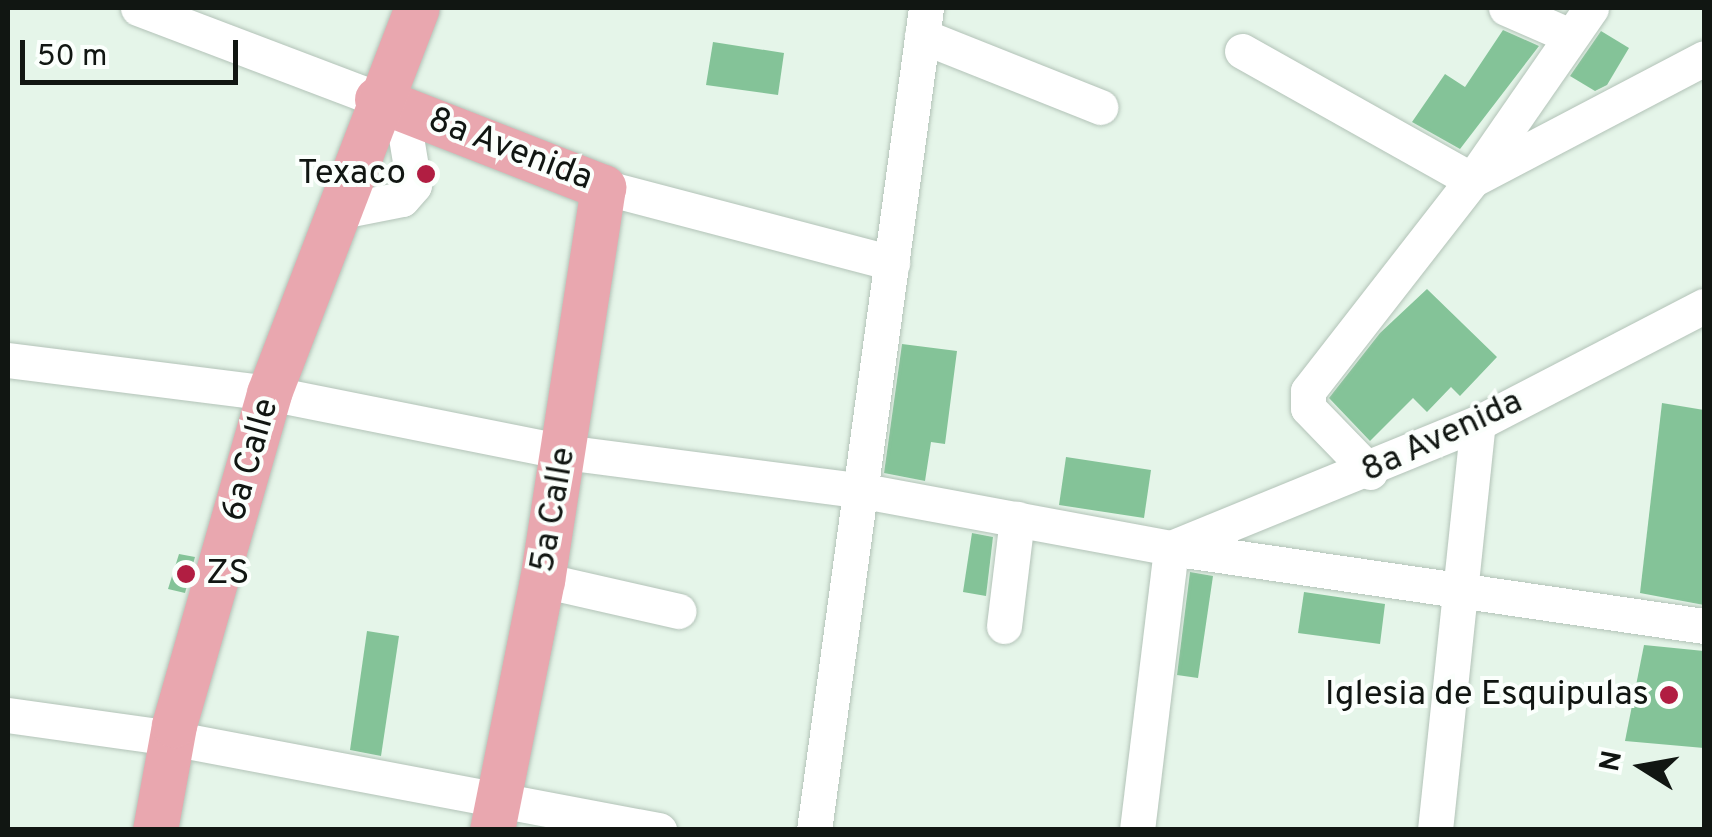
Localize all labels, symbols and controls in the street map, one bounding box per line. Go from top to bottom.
scale bar [25,20,242,82]
text: 50 m [37,39,107,76]
street label: 8a Avenida [421,99,599,201]
place label: Texaco [298,153,406,195]
marker: Texaco [415,163,437,185]
street label: 8a Avenida [1354,381,1530,493]
street label: 6a Calle [213,394,289,526]
street label: 5a Calle [522,444,586,576]
place label: ZS [206,553,249,595]
marker: ZS [175,563,197,585]
place label: Iglesia de Esquipulas [1325,674,1649,716]
marker: Iglesia de Esquipulas [1658,684,1680,706]
north arrow [1592,717,1692,817]
text: N [1593,748,1632,775]

